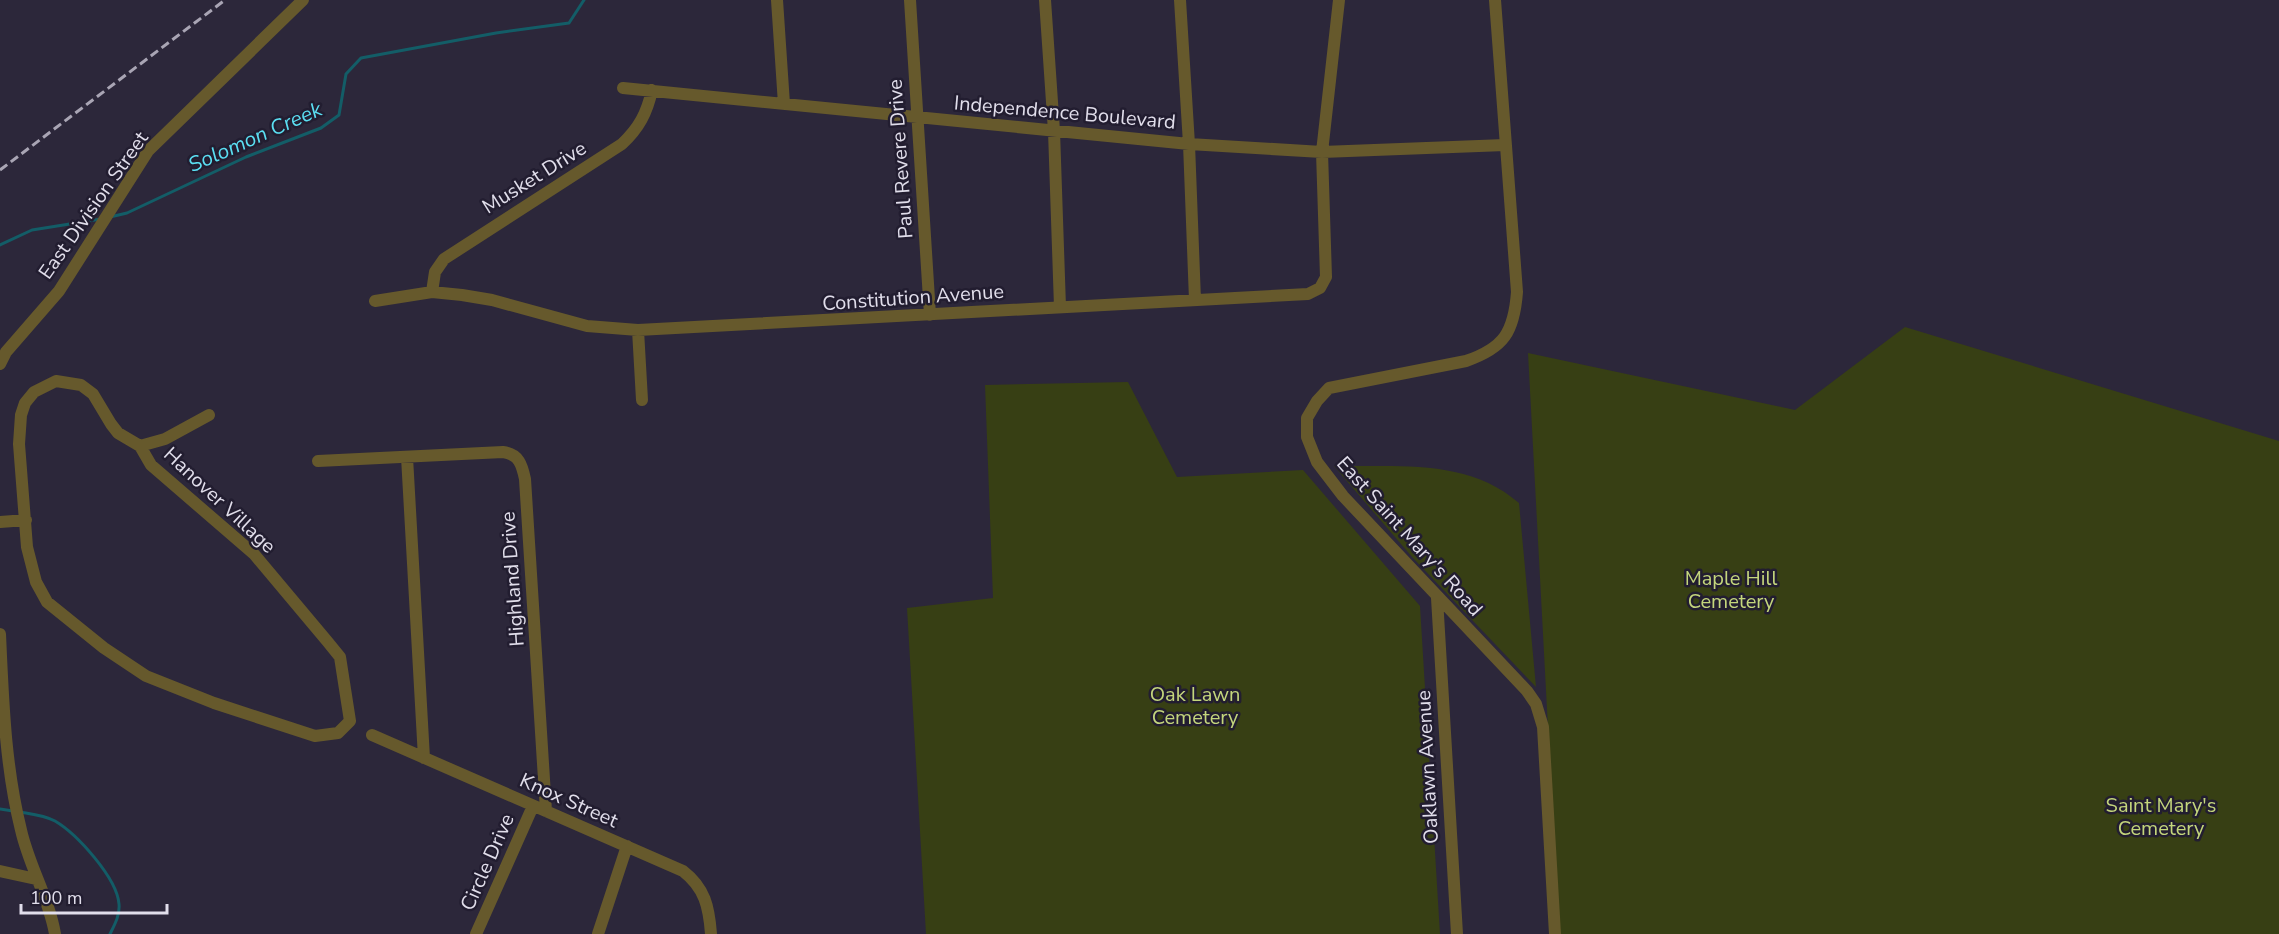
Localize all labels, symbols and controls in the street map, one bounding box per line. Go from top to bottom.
street label: Paul Revere Drive [881,78,920,240]
street label: Independence Boulevard [953,89,1177,136]
water label: Solomon Creek [184,95,327,179]
street label: East Division Street [32,125,155,285]
street label: Musket Drive [477,135,591,220]
street label: Constitution Avenue [821,278,1005,317]
street label: Hanover Village [158,441,282,560]
street label: East Saint Mary's Road [1331,451,1489,622]
street label: Highland Drive [494,511,531,647]
park label: Maple Hill Cemetery [1685,565,1777,615]
park label: Oak Lawn Cemetery [1150,681,1240,731]
street label: Oaklawn Avenue [1410,689,1445,844]
street label: Knox Street [515,767,623,835]
park label: Saint Mary's Cemetery [2106,792,2216,842]
street label: Circle Drive [454,809,521,915]
scale bar [21,877,166,915]
text: 100 m [30,886,82,910]

